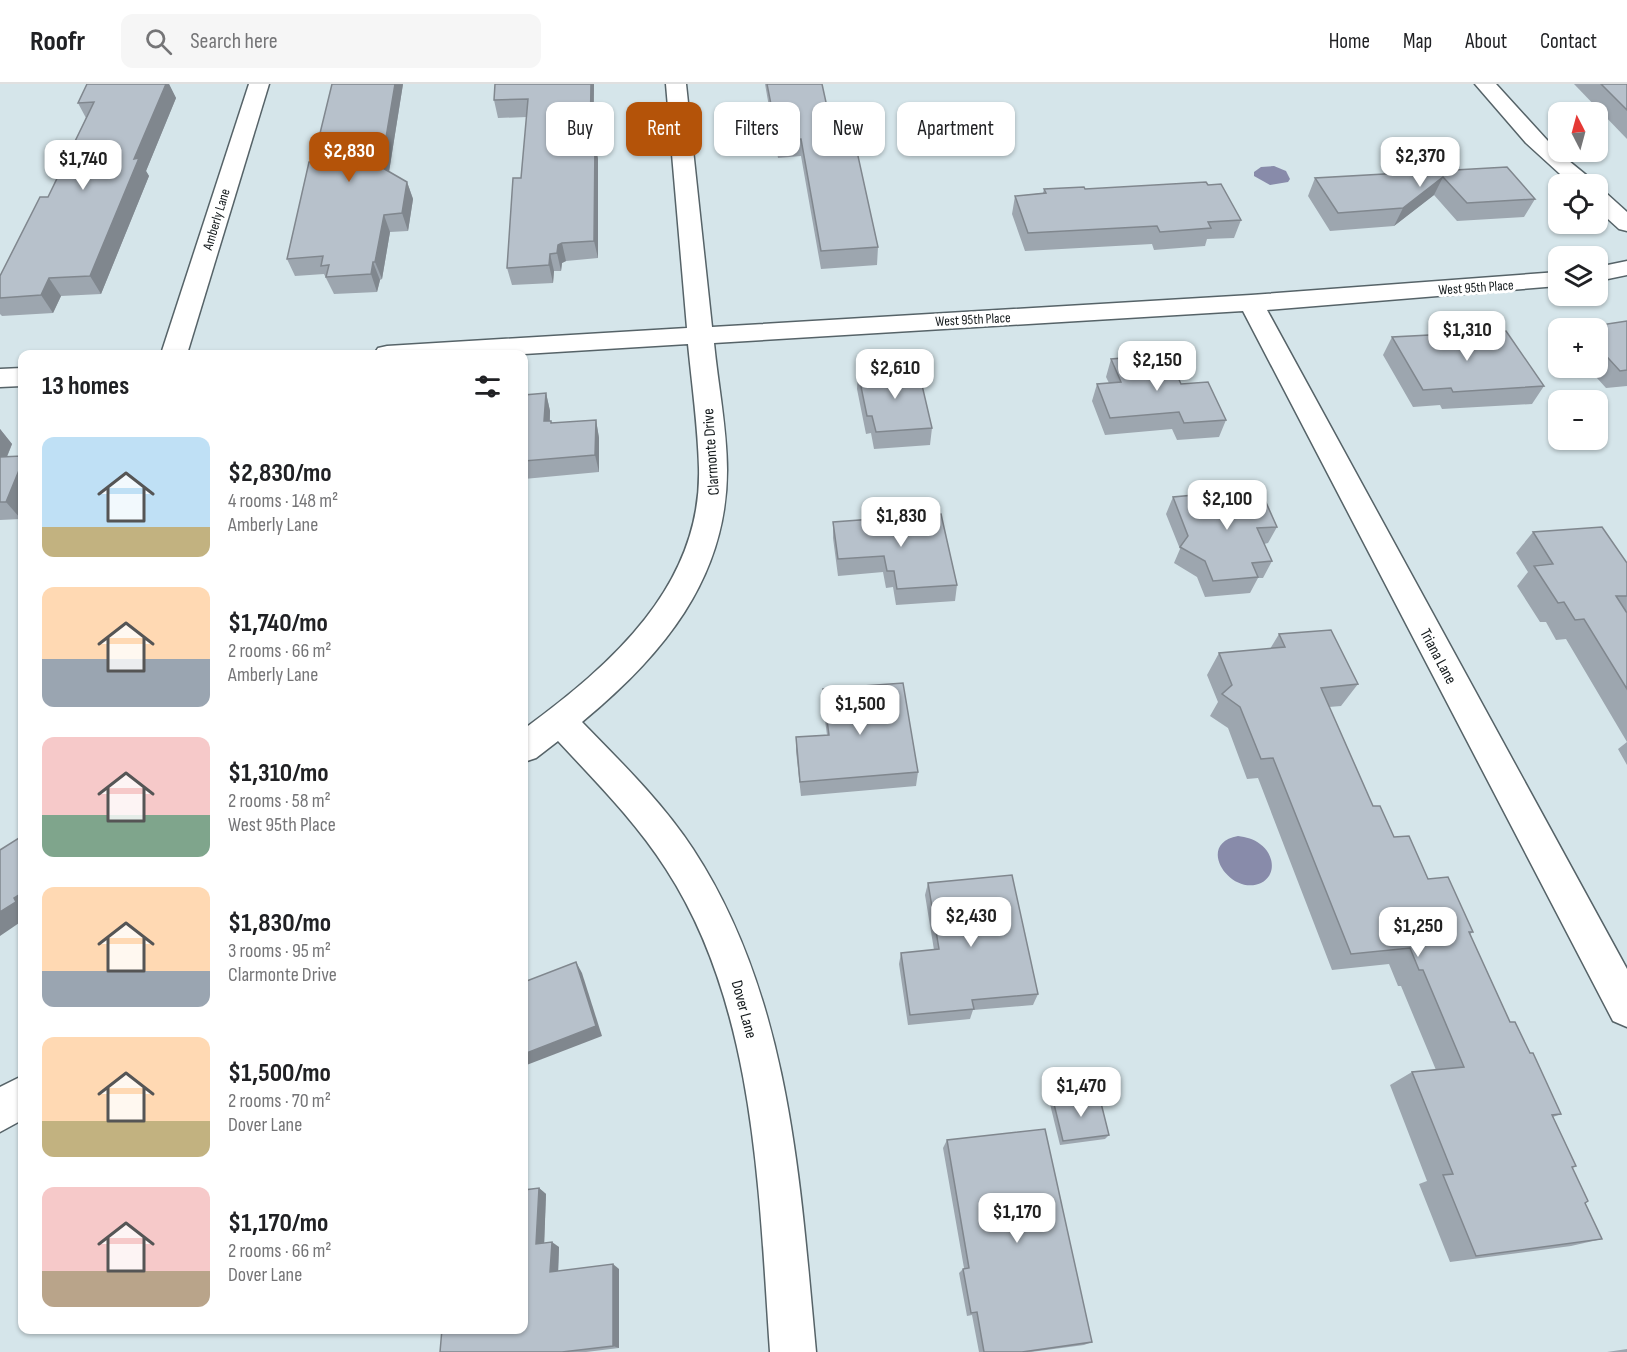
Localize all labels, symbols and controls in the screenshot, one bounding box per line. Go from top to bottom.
search box [121,14,541,68]
text: Roofr [30,25,85,58]
icon: search [142,25,175,58]
text: Search here [190,28,278,55]
text: Home [1329,29,1370,54]
text: Map [1403,29,1432,54]
text: About [1465,29,1507,54]
text: Contact [1540,29,1597,54]
chip: Buy [546,102,614,156]
chip: Rent [626,102,702,156]
chip: Filters [714,102,800,156]
chip: New [812,102,885,156]
chip: Apartment [897,102,1015,156]
north arrow [1548,102,1608,162]
map controls [1548,102,1608,450]
pin: $2,830 [300,132,398,183]
pin: $2,370 [1371,137,1469,188]
text: $2,830 [323,139,375,163]
pin: $1,740 [34,140,132,191]
text: $2,370 [1395,144,1445,168]
text: $1,740 [59,147,107,171]
button: locate [1548,174,1608,234]
street label: Amberly Lane [199,186,234,253]
button: layers [1548,246,1608,306]
street label: West 95th Place [1438,276,1514,299]
street label: West 95th Place [935,309,1011,330]
pin: $1,310 [1418,311,1516,362]
text: $1,310 [1442,318,1492,342]
button: + [1548,318,1608,378]
pin: $2,150 [1108,341,1206,392]
text: $2,150 [1132,348,1182,372]
pin: $2,610 [846,349,944,400]
text: $2,610 [870,356,920,380]
icon: filters [471,370,504,403]
text: 13 homes [42,371,129,402]
button: − [1548,390,1608,450]
street label: Clarmonte Drive [699,408,724,496]
text: $2,830/mo [228,458,332,489]
icon: home [90,461,162,533]
pin: $2,100 [1178,480,1276,531]
text: $2,100 [1202,487,1252,511]
text: 4 rooms · 148 m² [228,489,338,513]
pin: $1,830 [852,497,950,548]
text: $1,830 [875,504,927,528]
text: Amberly Lane [228,513,318,537]
text: $1,740/mo [228,608,328,639]
icon: home [90,611,162,683]
street label: Triana Lane [1415,626,1460,688]
text: 2 rooms · 66 m² [228,639,332,663]
text: Amberly Lane [228,663,318,687]
pin: $1,500 [811,685,909,736]
text: $1,500 [834,692,886,716]
text: $1,310/mo [228,758,329,789]
icon: home [90,761,162,833]
text: 2 rooms · 58 m² [228,789,331,813]
text: West 95th Place [228,813,336,837]
pin: $2,430 [922,897,1020,948]
text: $2,430 [945,904,997,928]
pin: $1,250 [1369,907,1467,958]
text: $1,830/mo [228,908,331,939]
icon: home [90,911,162,983]
text: $1,250 [1393,914,1443,938]
text: 3 rooms · 95 m² [228,939,331,963]
text: Clarmonte Drive [228,963,337,987]
street label: Dover Lane [727,978,760,1041]
text: $1,500/mo [228,1058,331,1089]
icon: home [90,1061,162,1133]
pin: $1,470 [1032,1067,1130,1118]
text: $1,470 [1056,1074,1106,1098]
text: 2 rooms · 70 m² [228,1089,331,1113]
text: Dover Lane [228,1113,302,1137]
pin: $1,170 [968,1193,1066,1244]
text: $1,170 [992,1200,1042,1224]
text: $1,170/mo [228,1208,328,1239]
icon: home [90,1211,162,1283]
text: 2 rooms · 66 m² [228,1239,332,1263]
text: Dover Lane [228,1263,302,1287]

